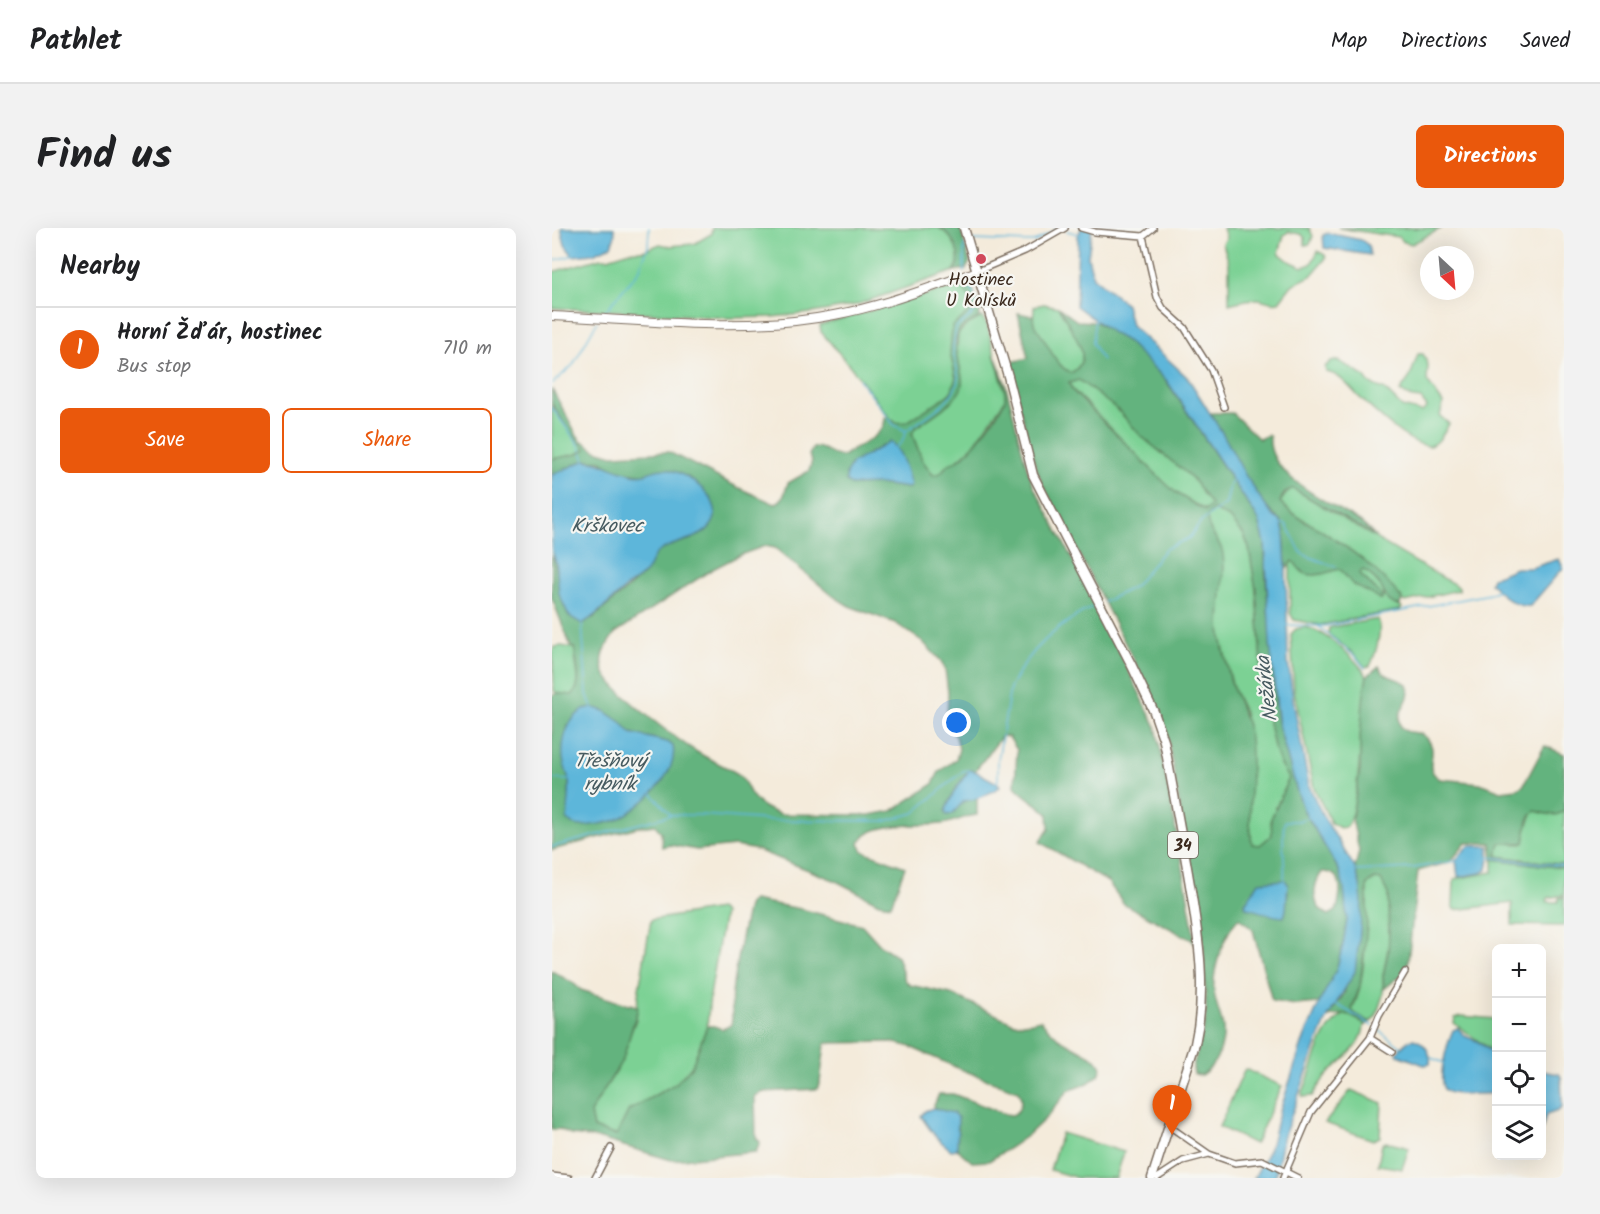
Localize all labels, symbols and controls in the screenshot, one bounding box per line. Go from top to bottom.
text: Pathlet [30,19,122,64]
text: Map [1331,25,1367,58]
text: Directions [1400,25,1487,58]
text: Saved [1520,25,1570,58]
text: Find us [36,123,172,190]
button: Directions [1416,125,1564,188]
text: Nearby [60,246,140,288]
north arrow [1420,246,1474,300]
marker: Hostinec U Kolísků [974,252,988,266]
place label: Hostinec U Kolísků [946,266,1016,316]
text: Horní Žďár, hostinec [117,316,323,351]
text: 1 [76,333,83,365]
text: 710 m [443,333,492,365]
text: Bus stop [117,351,191,383]
button: Save [60,408,270,473]
button: Share [282,408,492,473]
water label: Krškovec [571,511,645,543]
water label: Nežárka [1248,652,1288,723]
your location [942,708,971,737]
water label: Třešňový rybník [574,746,651,801]
road number: 34 [1168,832,1198,858]
map controls [1492,944,1546,1160]
button: + [1492,944,1546,998]
button: − [1492,998,1546,1052]
button: locate [1492,1052,1546,1106]
pin: 1 [1152,1086,1192,1135]
button: layers [1492,1106,1546,1160]

